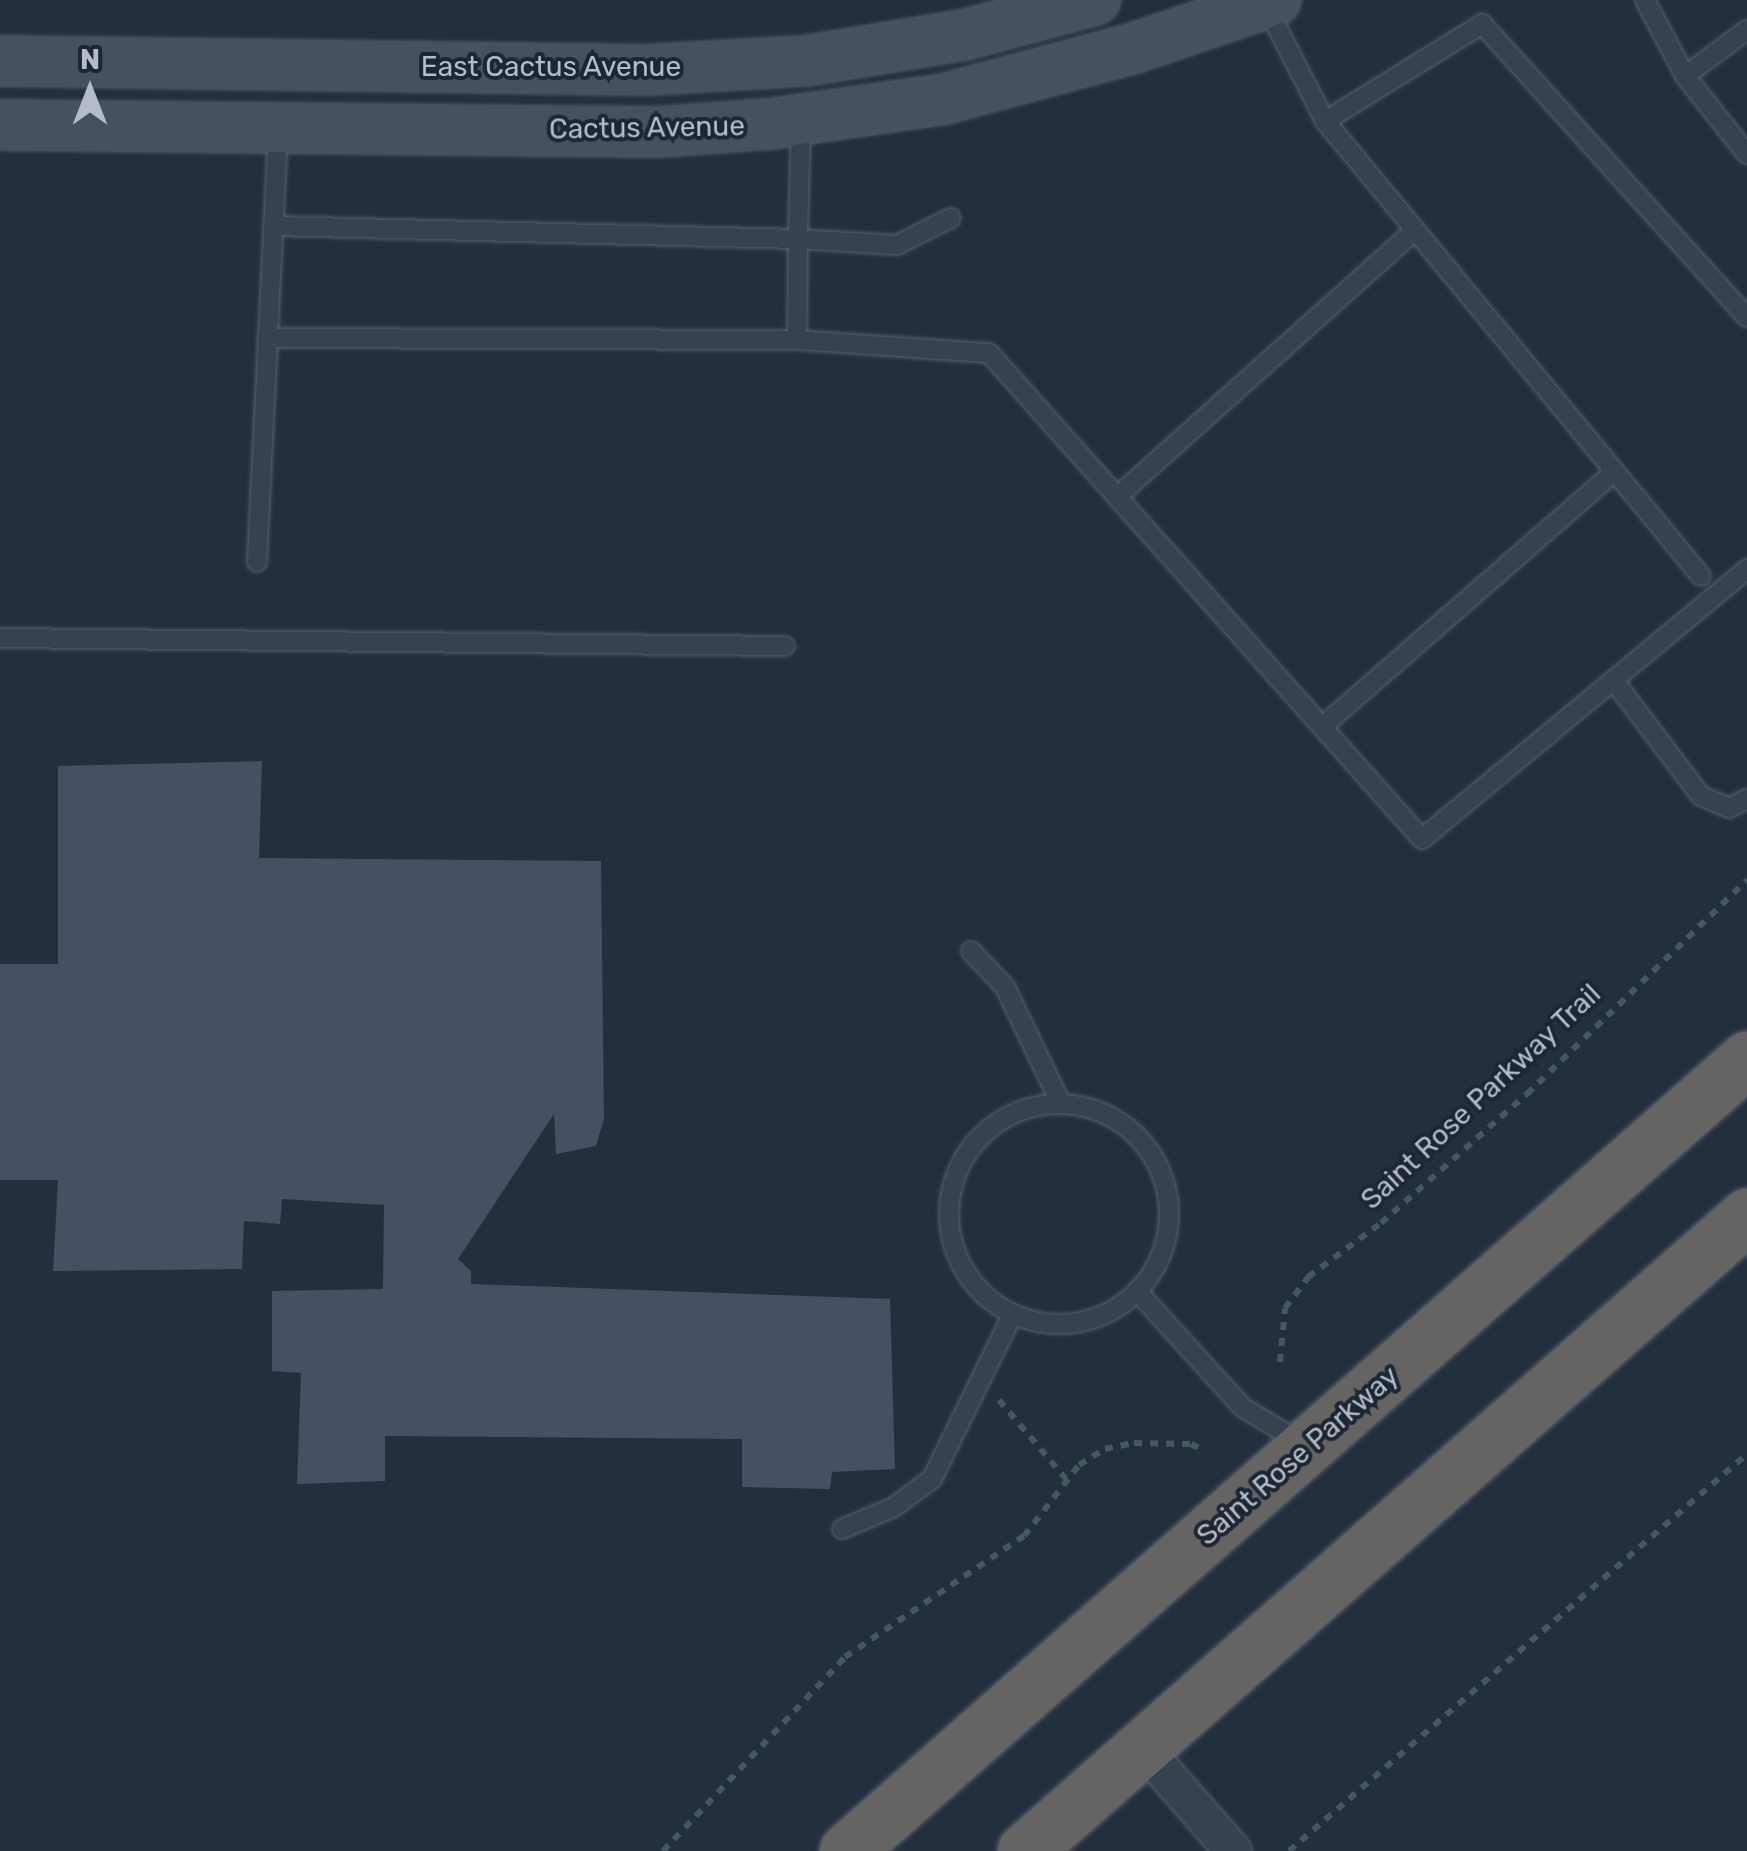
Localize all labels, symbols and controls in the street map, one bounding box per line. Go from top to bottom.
north arrow [40,40,140,140]
text: N [80,43,100,76]
street label: East Cactus Avenue [420,50,682,84]
street label: Cactus Avenue [548,109,746,147]
street label: Saint Rose Parkway Trail [1354,977,1608,1217]
street label: Saint Rose Parkway [1190,1359,1406,1553]

